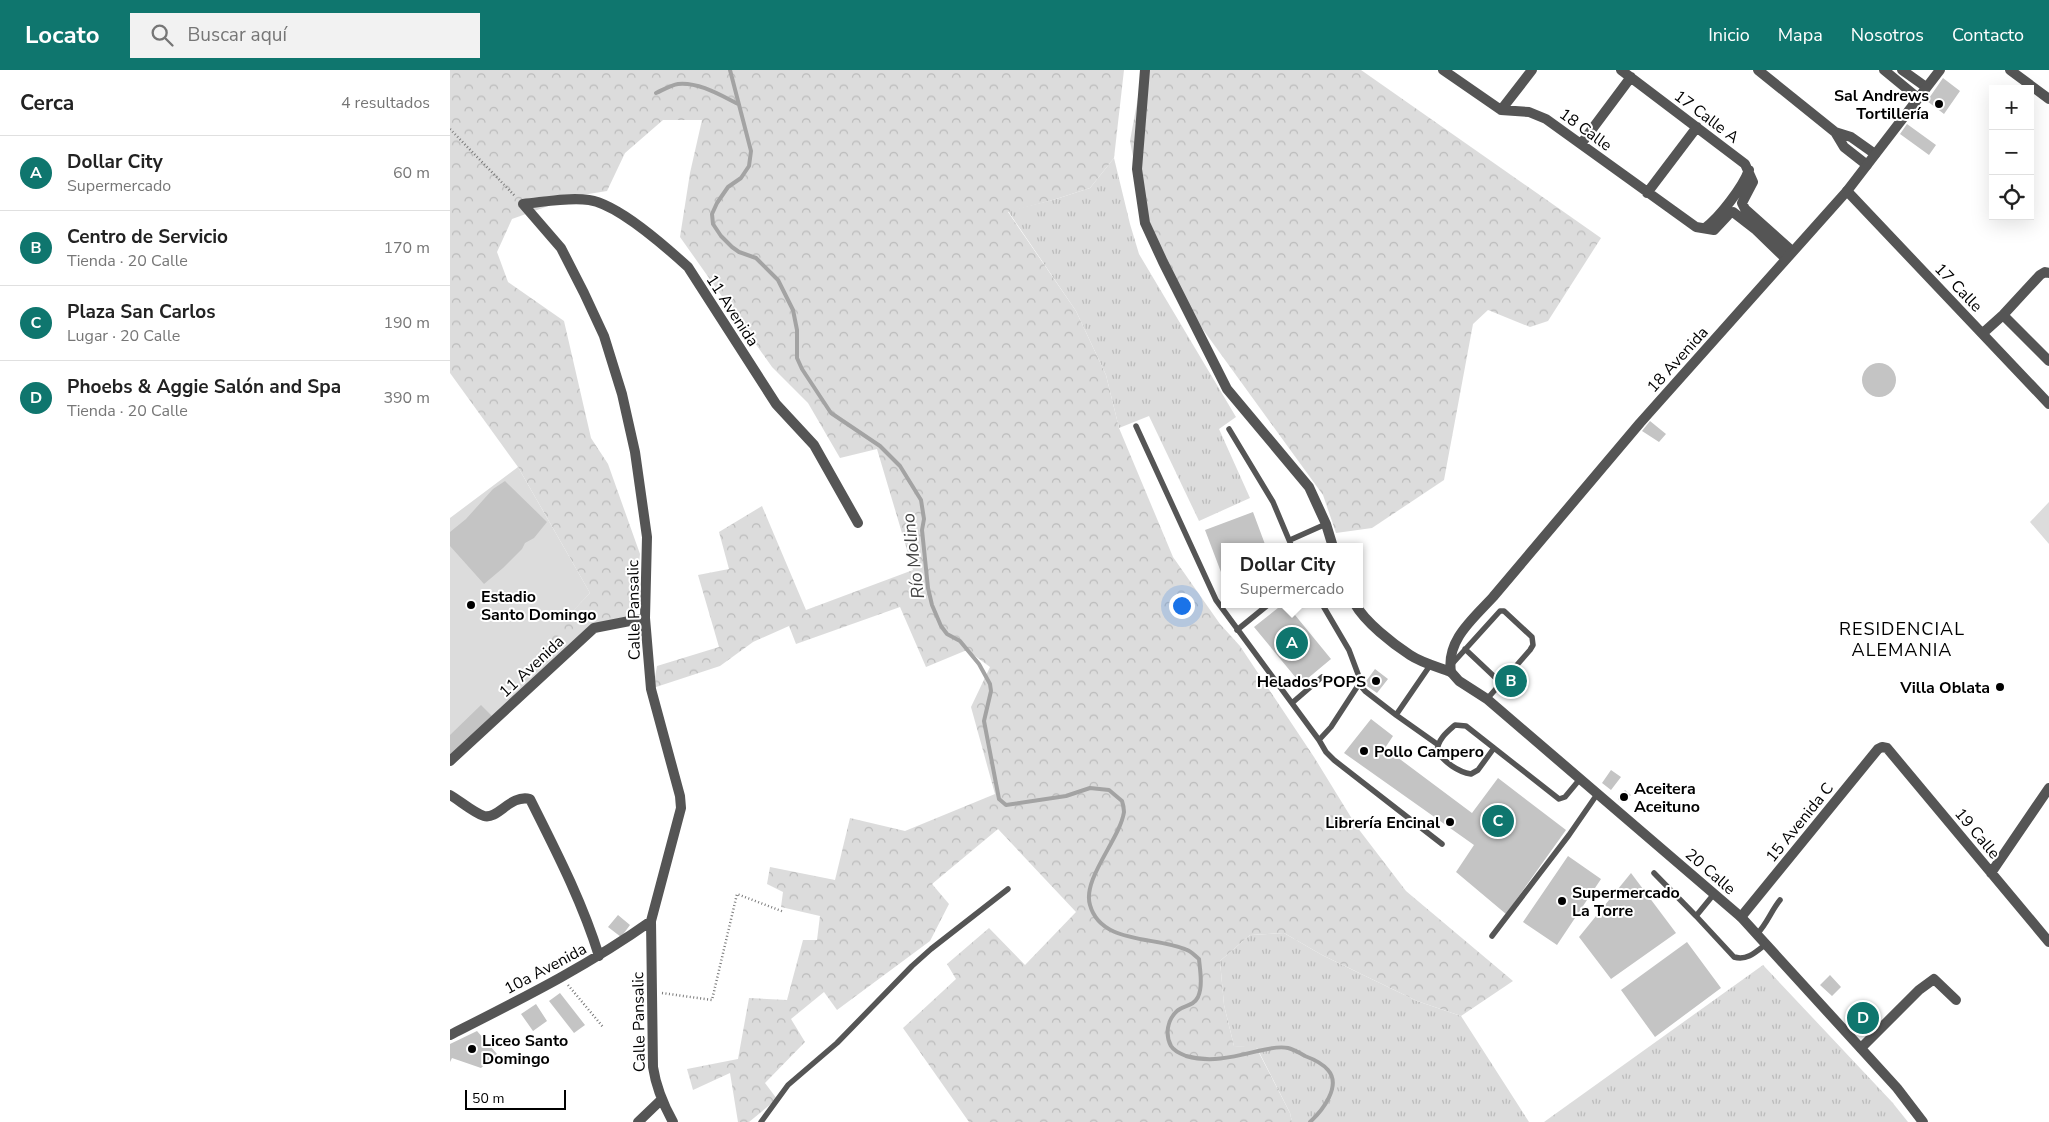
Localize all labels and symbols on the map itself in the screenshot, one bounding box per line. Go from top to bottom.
street label: 17 Calle A [1669,85,1744,149]
place label: Sal Andrews Tortillería [1834,85,1929,125]
marker: Sal Andrews Tortillería [1933,98,1945,110]
street label: 18 Calle [1555,103,1616,156]
street label: 17 Calle [1929,258,1987,317]
street label: 11 Avenida [701,270,764,351]
street label: 18 Avenida [1642,322,1713,397]
water label: Río Molino [896,512,930,600]
street label: Calle Pansalic [622,559,646,660]
place label: Estadio Santo Domingo [481,586,597,626]
your location [1169,593,1195,619]
marker: Estadio Santo Domingo [465,599,477,611]
district label: RESIDENCIAL ALEMANIA [1839,617,1965,662]
pin: A [1276,624,1308,662]
street label: 11 Avenida [494,631,569,703]
pin: B [1495,662,1527,700]
place label: Helados POPS [1257,671,1366,693]
marker: Helados POPS [1370,675,1382,687]
place label: Villa Oblata [1899,677,1990,699]
marker: Villa Oblata [1994,681,2006,693]
place label: Pollo Campero [1374,741,1484,763]
marker: Pollo Campero [1358,745,1370,757]
place label: Aceitera Aceituno [1634,778,1700,818]
street label: 15 Avenida C [1761,778,1839,867]
marker: Aceitera Aceituno [1618,791,1630,803]
pin: C [1482,802,1514,840]
street label: 19 Calle [1949,804,2005,864]
place label: Librería Encinal [1325,812,1440,834]
marker: Librería Encinal [1444,816,1456,828]
street label: 20 Calle [1680,844,1740,900]
place label: Supermercado La Torre [1572,882,1680,922]
marker: Supermercado La Torre [1556,895,1568,907]
street label: 10a Avenida [500,938,590,1000]
street label: Calle Pansalic [627,971,651,1072]
pin: D [1847,999,1879,1037]
place label: Liceo Santo Domingo [482,1030,568,1070]
marker: Liceo Santo Domingo [466,1043,478,1055]
scale bar [465,1087,566,1110]

